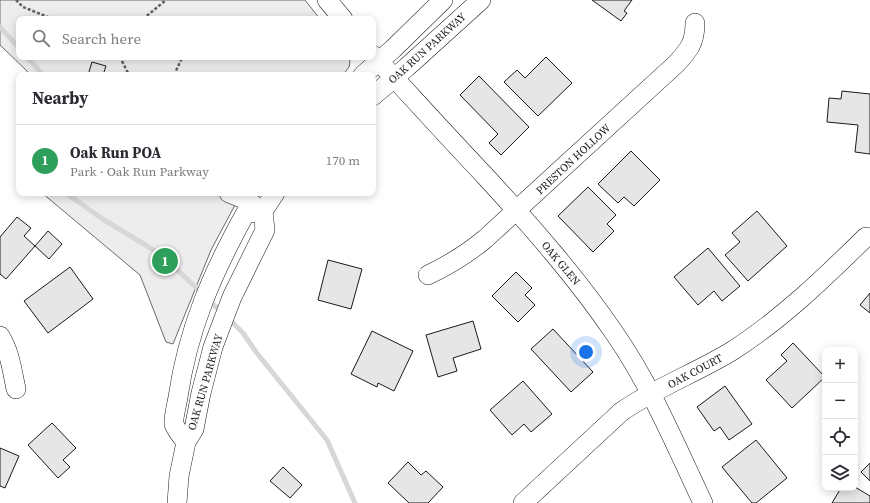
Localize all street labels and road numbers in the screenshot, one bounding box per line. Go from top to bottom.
street label: OAK RUN PARKWAY [385,9,469,87]
street label: PRESTON HOLLOW [533,121,614,198]
street label: OAK GLEN [538,238,583,288]
street label: OAK RUN PARKWAY [185,332,226,432]
street label: OAK COURT [665,351,726,392]

